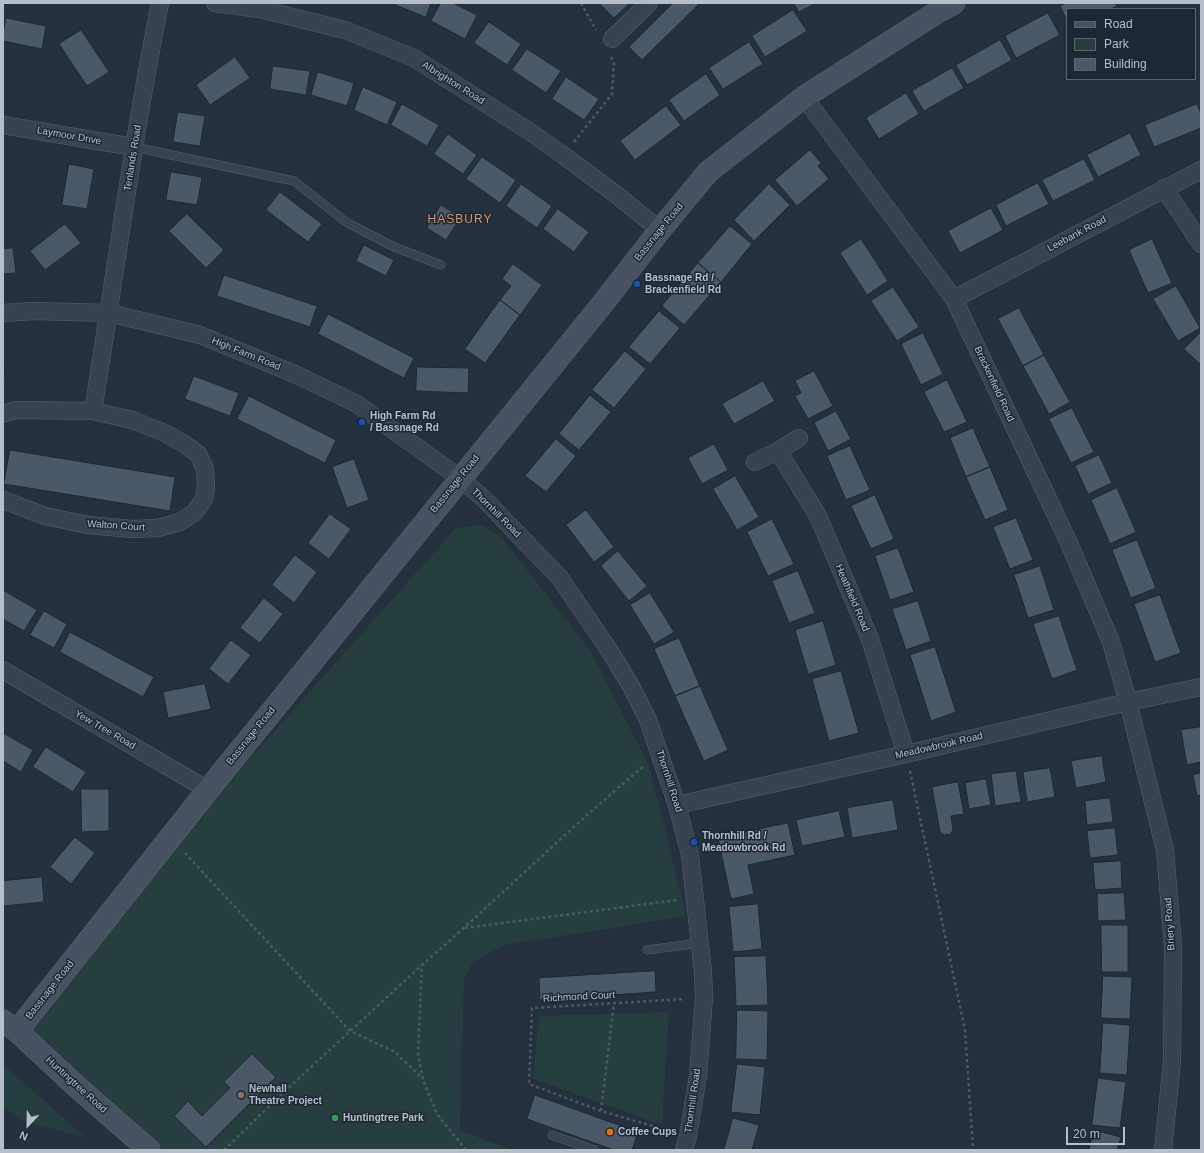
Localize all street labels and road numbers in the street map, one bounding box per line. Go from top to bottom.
street label: Albrighton Road [419,59,487,107]
street label: Laymoor Drive [36,124,102,148]
street label: Tenlands Road [122,124,144,192]
street label: Bassnage Road [632,201,686,263]
street label: Leebank Road [1045,213,1109,255]
street label: High Farm Road [210,335,282,373]
street label: Brackenfield Road [971,344,1017,424]
street label: Bassnage Road [428,453,482,515]
street label: Thornhill Road [469,486,523,540]
street label: Walton Court [87,518,145,534]
street label: Heathfield Road [832,563,872,633]
street label: Bassnage Road [224,705,278,767]
street label: Yew Tree Road [72,708,138,752]
street label: Meadowbrook Road [894,730,984,762]
street label: Thornhill Road [653,748,685,814]
street label: Briery Road [1162,897,1178,951]
street label: Bassnage Road [23,958,77,1022]
street label: Richmond Court [543,989,615,1005]
street label: Huntingtree Road [43,1054,109,1116]
street label: Thornhill Road [683,1068,703,1134]

